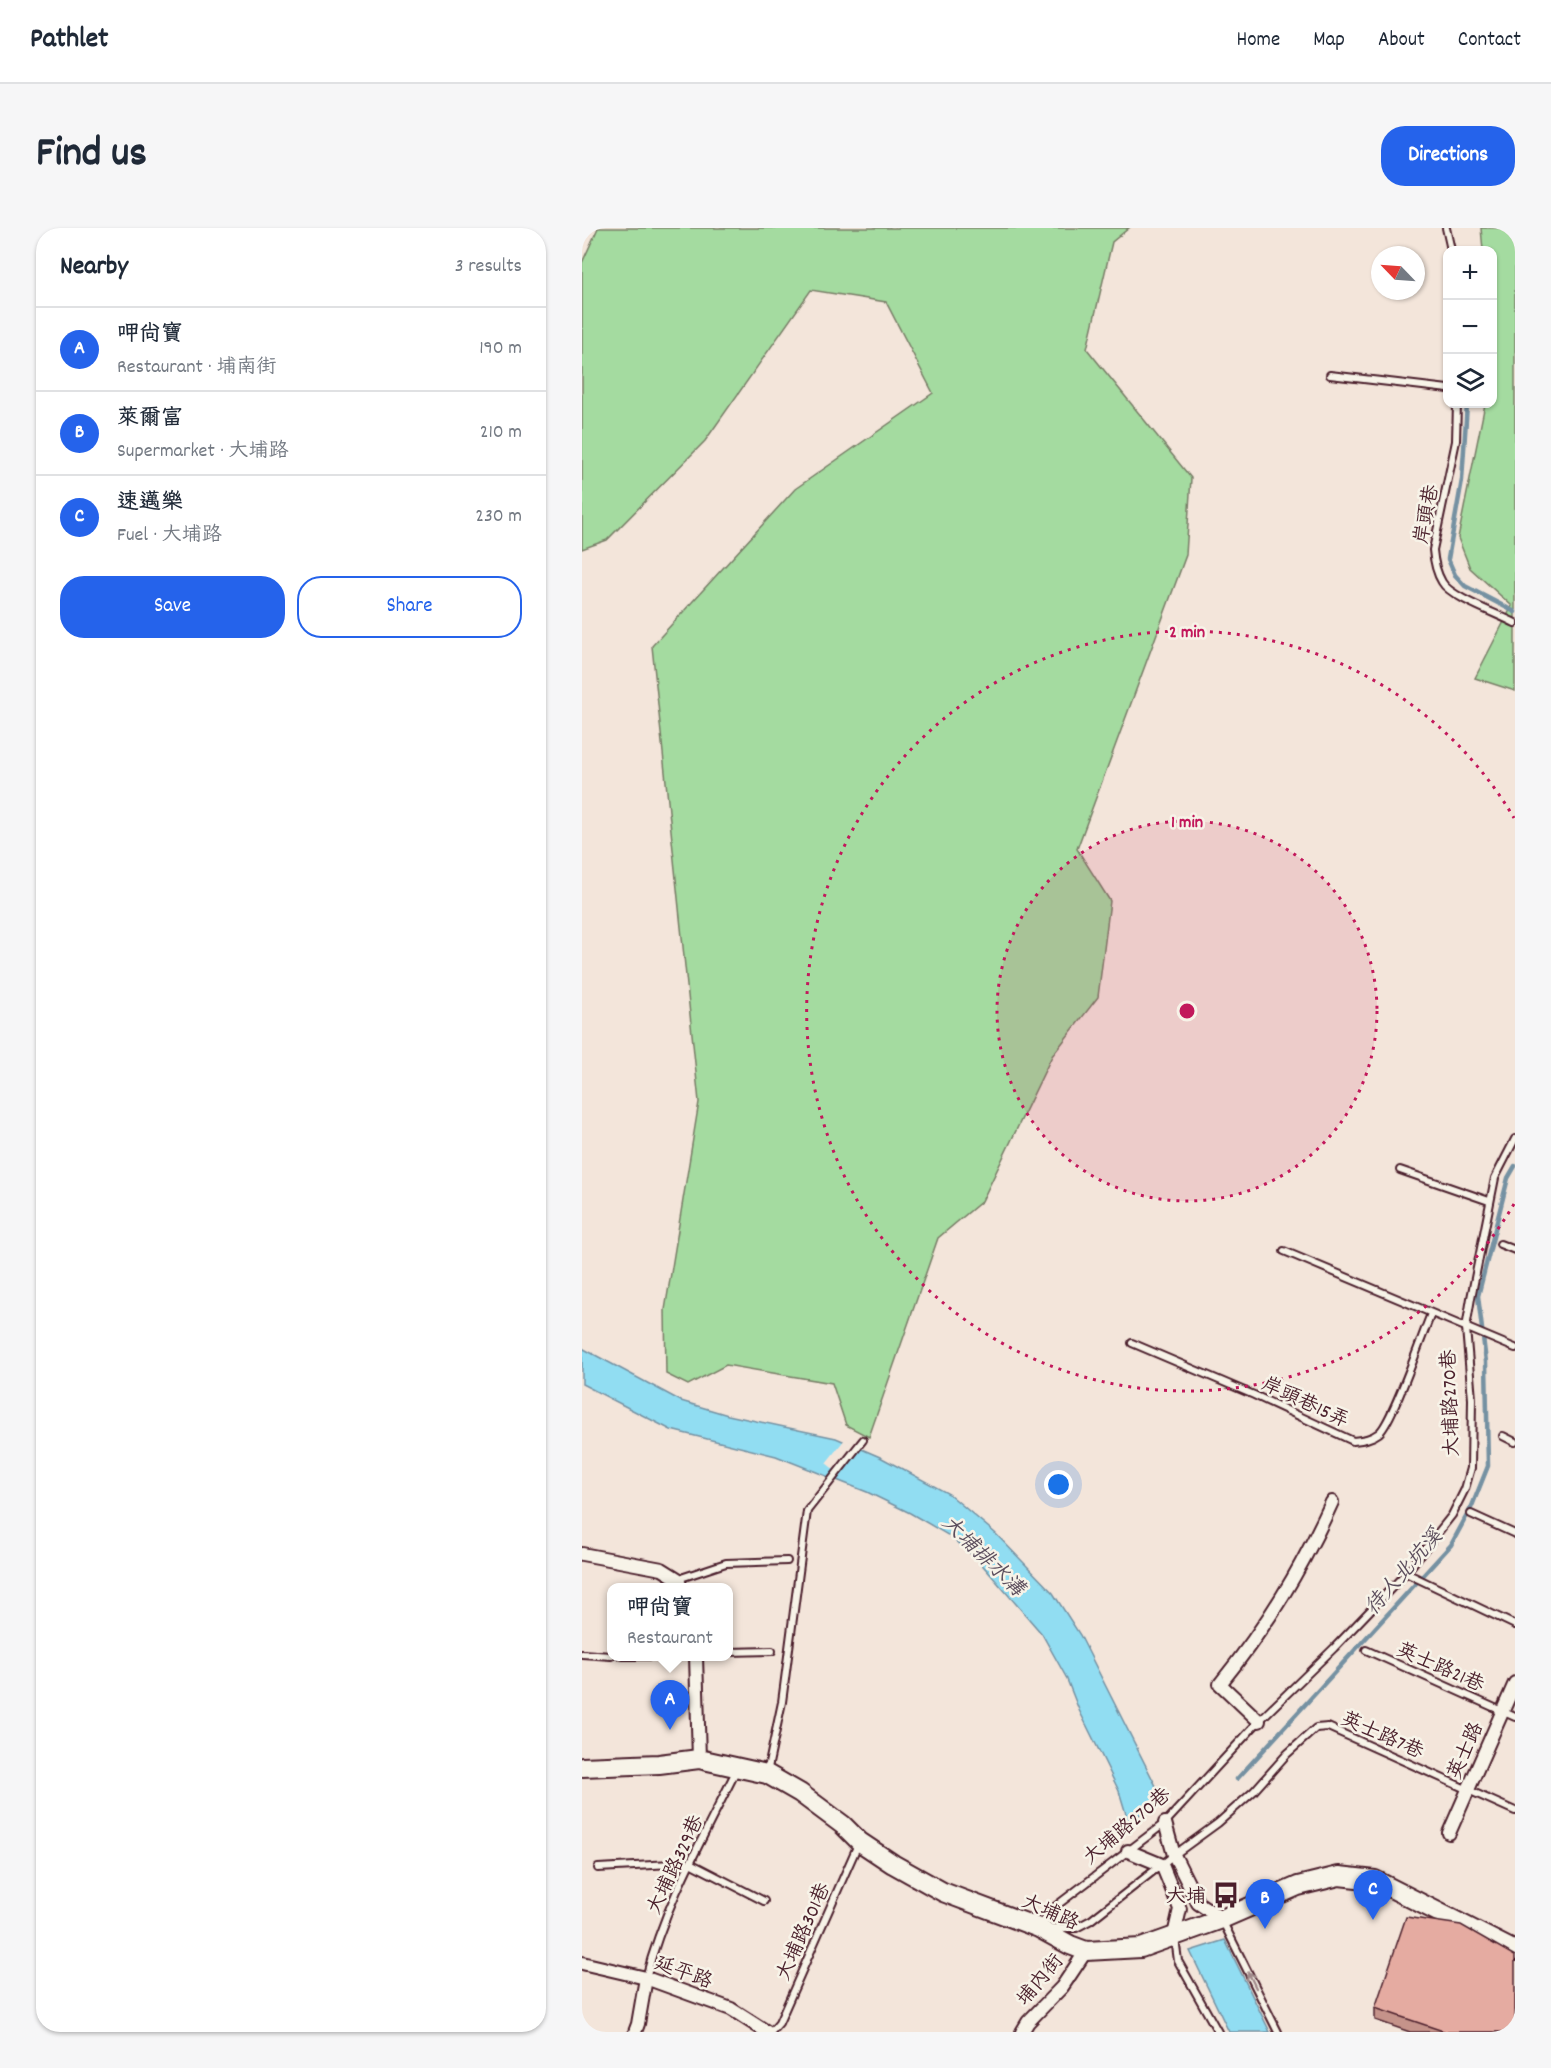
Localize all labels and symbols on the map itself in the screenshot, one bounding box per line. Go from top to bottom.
north arrow [1371,246,1425,300]
street label: 岸頭巷 [1408,481,1448,547]
text: 2 min [1169,621,1205,646]
text: 1 min [1171,811,1203,836]
centre of rings [1177,1001,1197,1021]
street label: 大埔路270巷 [1436,1348,1468,1457]
street label: 岸頭巷15弄 [1256,1371,1353,1436]
your location [1044,1470,1073,1499]
water label: 大埔排水溝 [934,1510,1032,1606]
water label: 待人北坑溪 [1360,1523,1452,1622]
street label: 英士路21巷 [1392,1637,1489,1701]
pin: A [650,1680,689,1730]
street label: 英士路7巷 [1336,1706,1428,1768]
street label: 英士路 [1442,1717,1492,1784]
street label: 大埔路270巷 [1078,1781,1179,1873]
street label: 大埔路329巷 [641,1810,712,1920]
pin: C [1354,1870,1392,1920]
street label: 大埔路301巷 [771,1878,839,1985]
bus stop icon: 大埔 [1211,1880,1241,1910]
pin: B [1246,1880,1284,1929]
place label: 大埔 [1166,1884,1206,1912]
street label: 大埔路 [1017,1889,1084,1939]
street label: 埔內街 [1011,1949,1071,2013]
street label: 延平路 [650,1950,717,1998]
one-way arrow [1246,1971,1257,1989]

